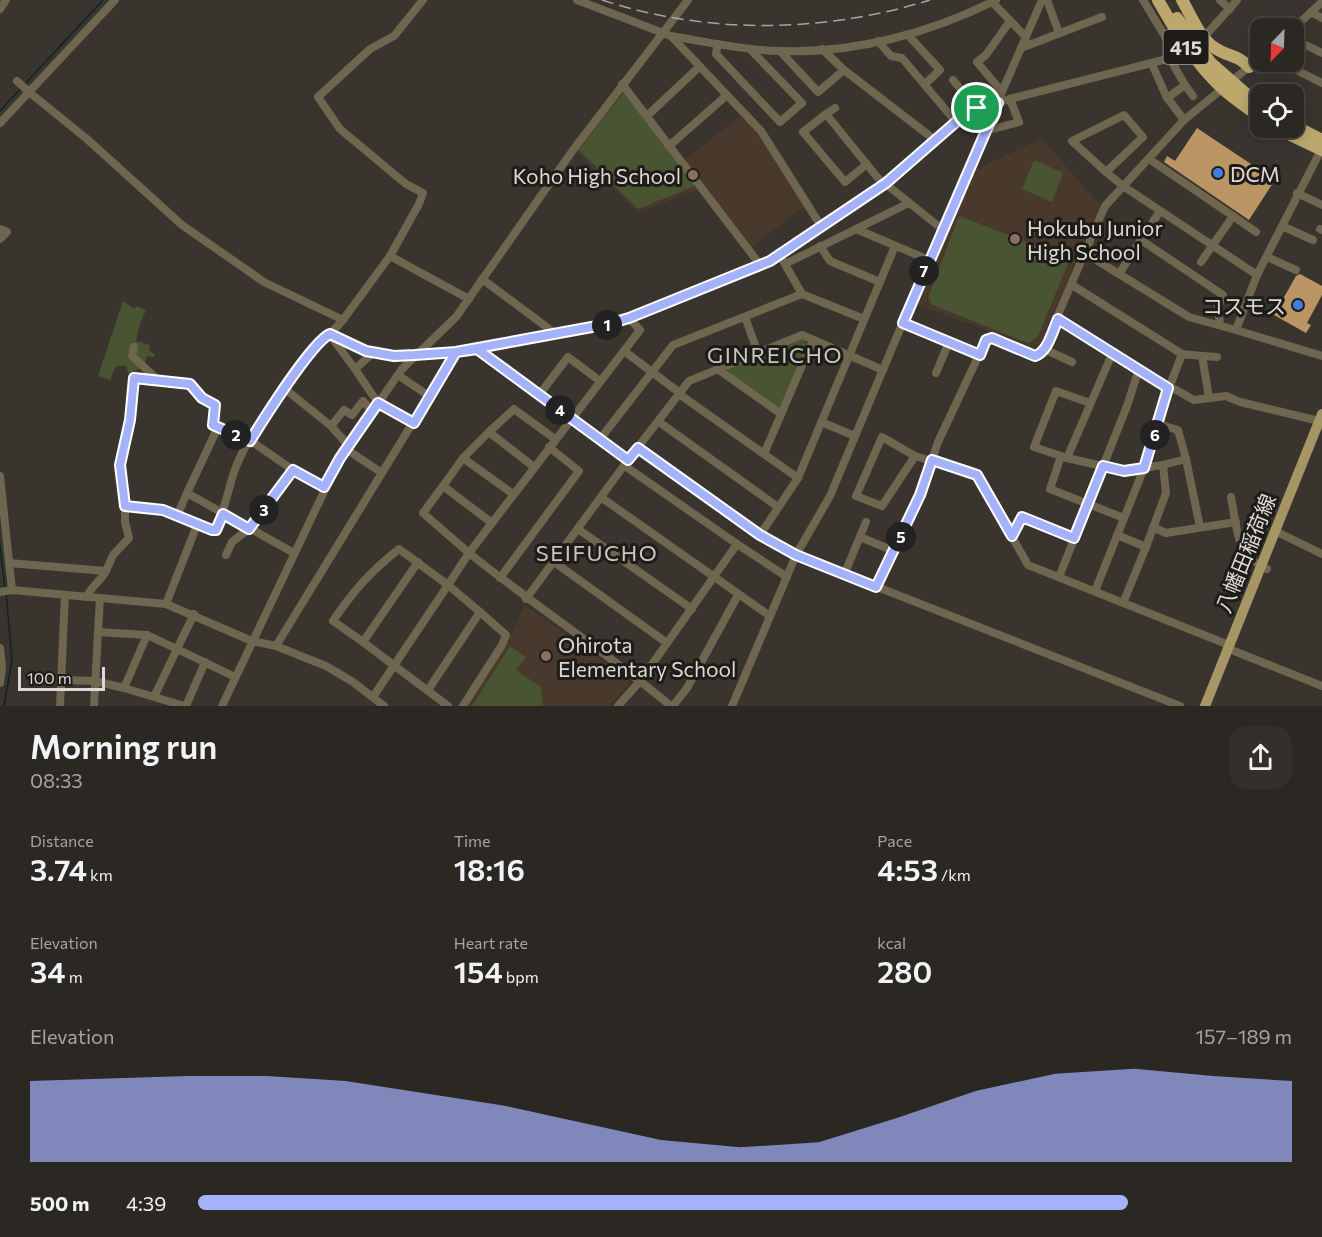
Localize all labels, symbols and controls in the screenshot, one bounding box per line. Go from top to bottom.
north arrow [1250,18,1304,72]
map controls [1250,18,1304,138]
road number: 415 [1164,30,1208,64]
pin [951,82,1002,133]
button: locate [1250,84,1304,138]
icon: arrive [960,91,993,124]
place label: DCM [1230,161,1280,186]
place label: Koho High School [513,163,681,188]
marker: DCM [1211,166,1225,180]
marker: Koho High School [686,168,700,182]
place label: Hokubu Junior High School [1027,215,1163,264]
marker: Hokubu Junior High School [1008,232,1022,246]
pin: 7 [909,256,939,286]
text: 7 [920,261,928,280]
place label: コスモス [1202,293,1286,318]
marker: コスモス [1291,298,1305,312]
pin: 1 [592,310,622,340]
text: 1 [603,315,611,334]
district label: GINREICHO [707,341,843,368]
pin: 4 [545,395,575,425]
text: 4 [555,400,565,419]
pin: 2 [221,420,251,450]
pin: 6 [1140,420,1170,450]
text: 2 [231,425,241,444]
text: 6 [1150,425,1160,444]
street label: 八幡田稲荷線 [1210,490,1280,616]
pin: 3 [249,495,279,525]
text: 3 [259,500,269,519]
pin: 5 [886,522,916,552]
text: 5 [896,527,906,546]
district label: SEIFUCHO [536,539,658,566]
place label: Ohirota Elementary School [558,632,736,681]
marker: Ohirota Elementary School [539,649,553,663]
scale bar [18,664,105,692]
text: 100 m [27,668,72,687]
text: Morning run [30,725,217,766]
button: share [1229,726,1292,789]
text: 08:33 [30,768,83,792]
text: Distance [30,831,94,850]
text: Time [454,831,490,850]
text: Pace [877,831,912,850]
text: 3.74 [30,850,87,887]
text: 18:16 [454,850,525,887]
text: 4:53 [877,850,938,887]
text: km [87,865,113,884]
text: /km [938,865,971,884]
text: Elevation [30,933,98,952]
text: Heart rate [454,933,528,952]
text: kcal [877,933,906,952]
text: 34 [30,952,66,989]
text: 154 [454,952,503,989]
text: 280 [877,952,932,989]
text: m [66,967,83,986]
text: bpm [503,967,539,986]
text: Elevation [30,1024,115,1048]
text: 157–189 m [1196,1024,1292,1048]
text: 500 m [30,1191,90,1215]
text: 4:39 [126,1191,166,1215]

